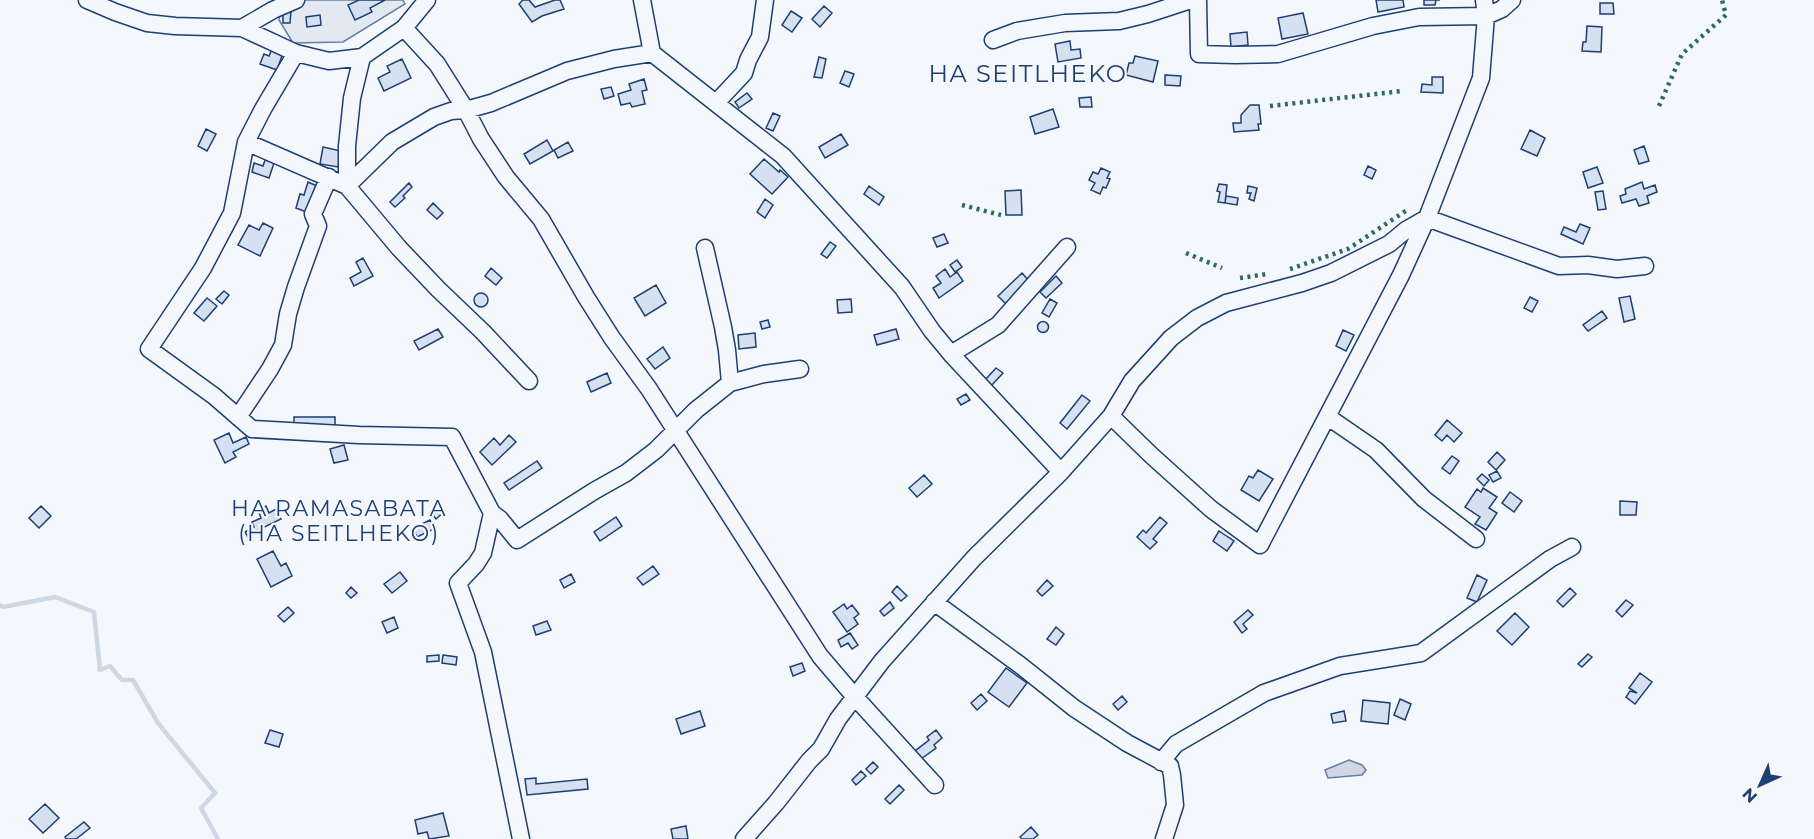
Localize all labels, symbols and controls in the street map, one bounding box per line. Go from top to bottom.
district label: HA SEITLHEKO [929,59,1127,88]
district label: HA RAMASABATA (HA SEITLHEKO) [231,495,447,547]
north arrow [1730,755,1790,815]
text: N [1738,784,1761,807]

